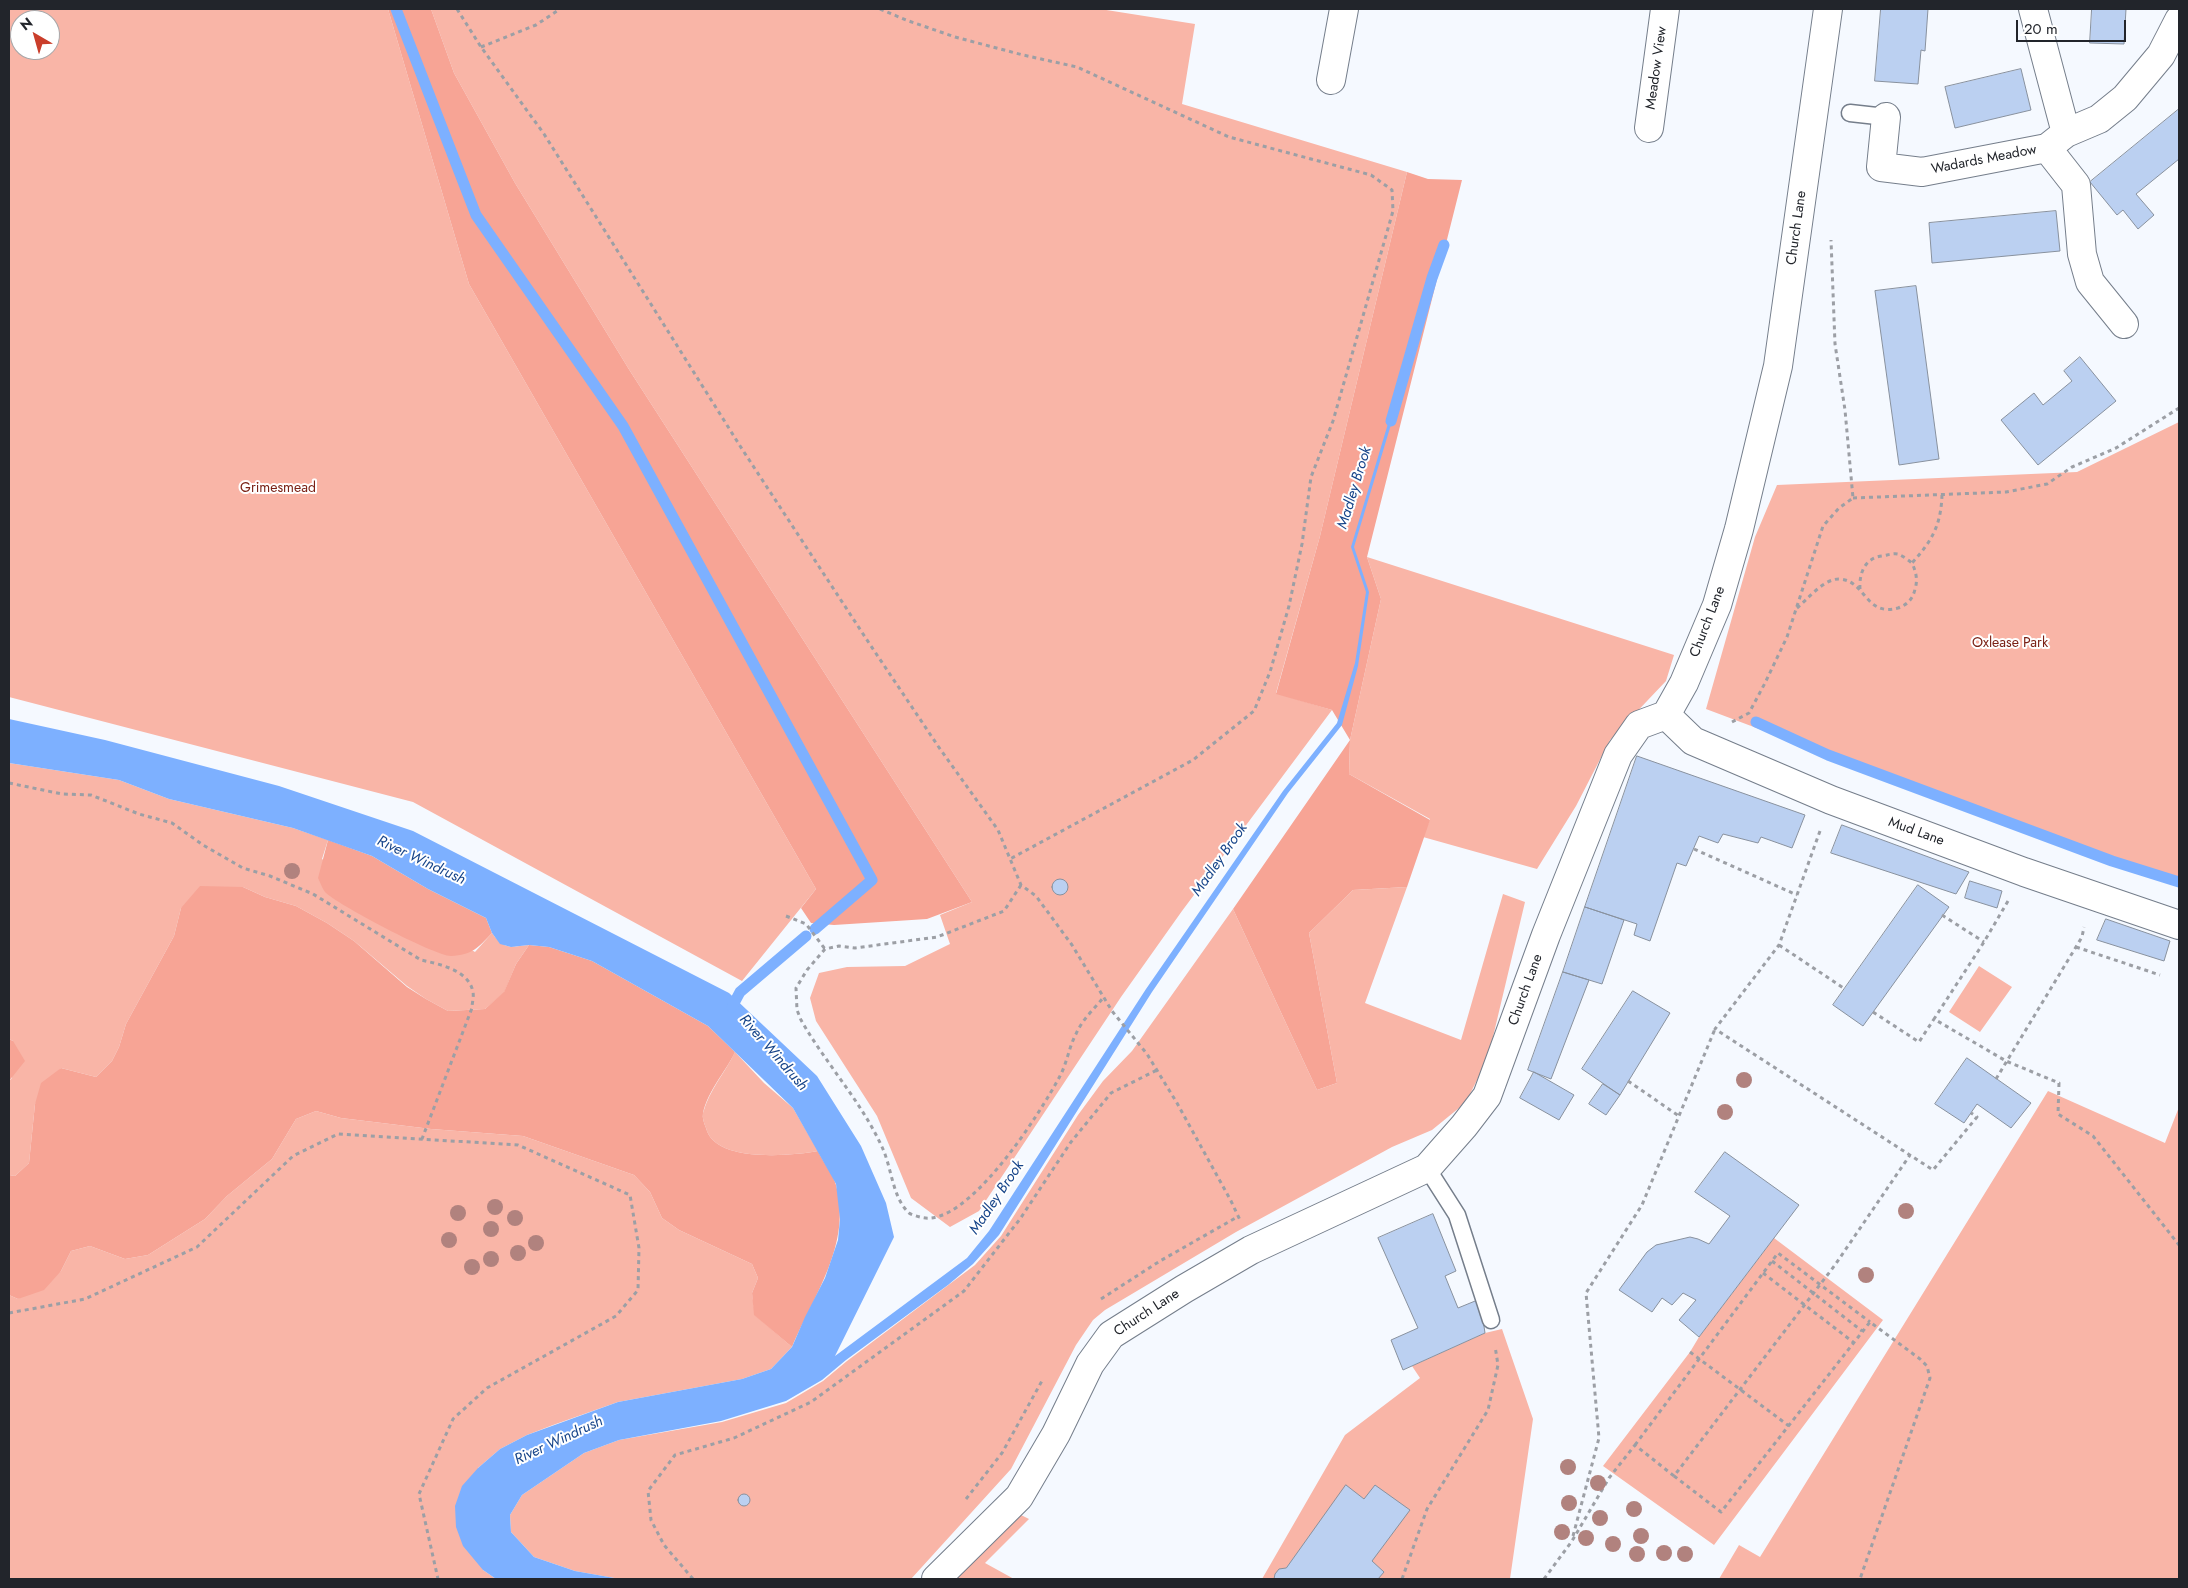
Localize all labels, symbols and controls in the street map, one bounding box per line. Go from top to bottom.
north arrow [10,10,60,60]
scale bar [2018,10,2128,42]
text: N [16,13,37,35]
text: 20 m [2024,18,2058,40]
street label: Meadow View [1643,25,1671,111]
street label: Wadards Meadow [1930,142,2038,178]
street label: Church Lane [1783,190,1811,266]
water label: Madley Brook [1334,445,1376,531]
park label: Grimesmead [240,481,316,497]
street label: Church Lane [1687,584,1729,660]
park label: Oxlease Park [1972,636,2048,652]
street label: Mud Lane [1886,814,1946,850]
water label: Madley Brook [1188,820,1252,900]
water label: River Windrush [374,833,468,889]
street label: Church Lane [1505,952,1547,1028]
water label: River Windrush [735,1011,811,1095]
water label: Madley Brook [966,1158,1028,1238]
street label: Church Lane [1111,1286,1183,1340]
water label: River Windrush [512,1413,606,1469]

